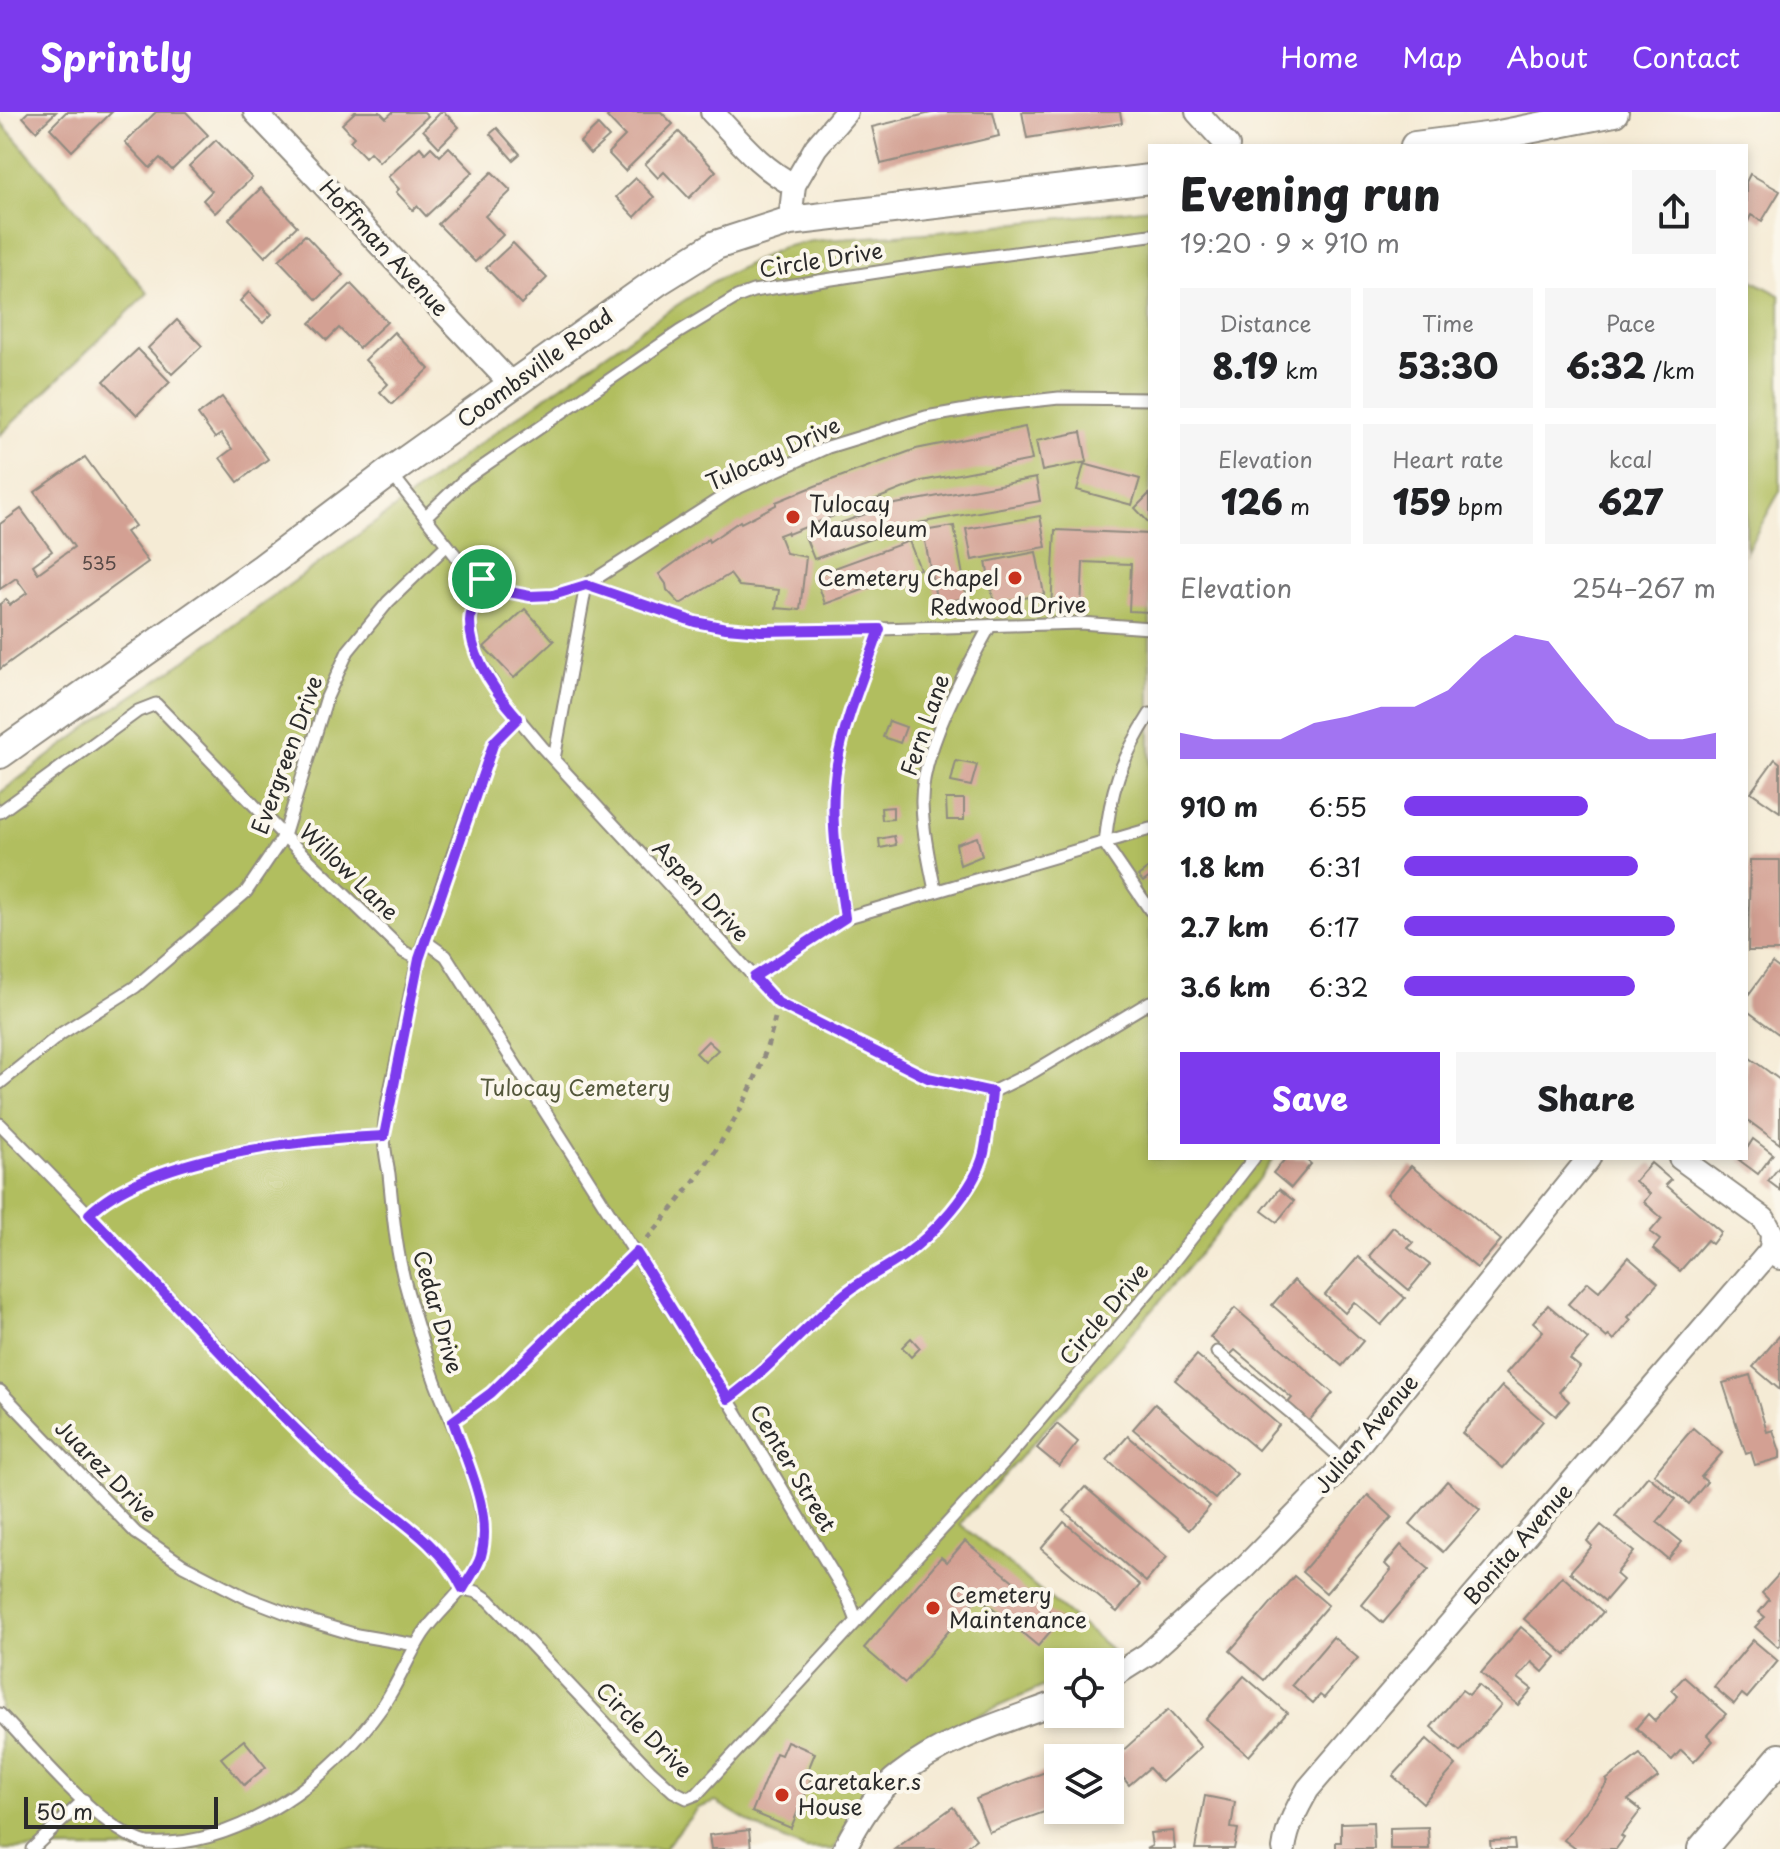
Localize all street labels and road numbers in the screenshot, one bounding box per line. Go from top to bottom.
street label: Hoffman Avenue [313,171,457,323]
street label: Circle Drive [757,232,885,285]
street label: Coombsville Road [449,299,619,435]
street label: Tulocay Drive [700,407,845,498]
street label: Redwood Drive [929,587,1086,622]
street label: Fern Lane [891,669,956,780]
street label: Evergreen Drive [242,671,330,838]
street label: Willow Lane [293,815,407,927]
street label: Aspen Drive [646,832,758,948]
street label: Cedar Drive [406,1246,473,1377]
street label: Circle Drive [1050,1255,1155,1371]
street label: Julian Avenue [1305,1366,1425,1500]
street label: Center Street [743,1397,846,1537]
street label: Juarez Drive [48,1411,166,1529]
street label: Bonita Avenue [1455,1475,1579,1611]
street label: Circle Drive [589,1673,701,1785]

